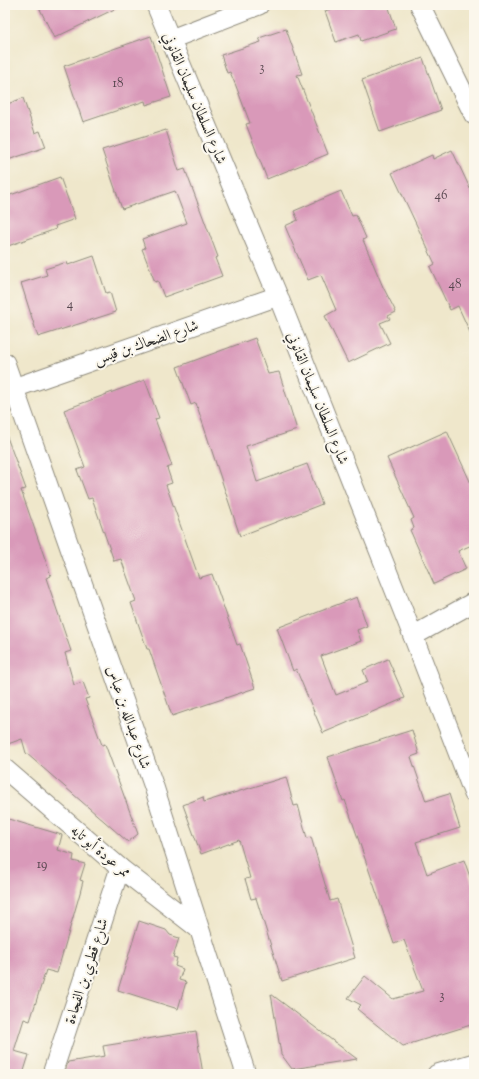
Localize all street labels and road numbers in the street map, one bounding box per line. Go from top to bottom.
street label: شارع السلطان سليمان القانوني [155,29,231,168]
street label: شارع الضحاك بن قيس [91,316,202,372]
street label: شارع السلطان سليمان القانوني [279,329,353,468]
street label: شارع عبدالله بن عباس [99,663,155,772]
street label: ممر عودة أبو تايه [66,819,136,883]
street label: شارع قطري بن الفجاءة [60,916,115,1028]

